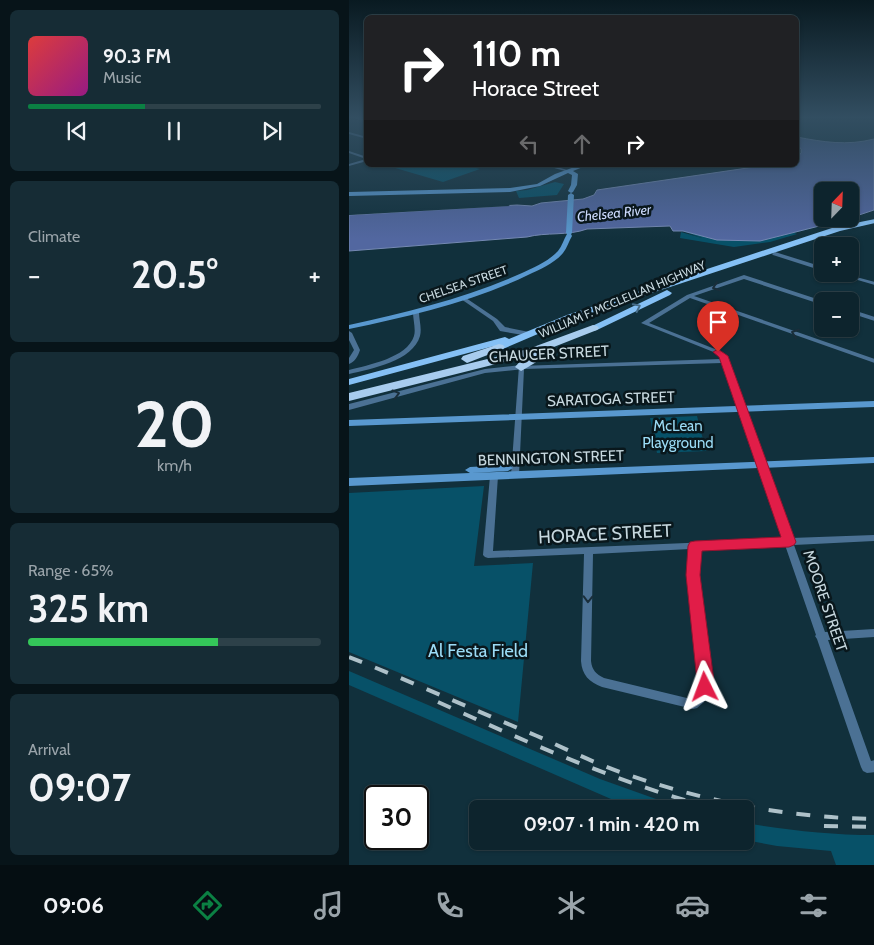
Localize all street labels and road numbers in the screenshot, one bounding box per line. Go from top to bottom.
street label: WILLIAM F. MCCLELLAN HIGHWAY [536,257,708,341]
street label: CHELSEA STREET [417,262,510,306]
street label: CHAUCER STREET [489,342,609,366]
street label: SARATOGA STREET [547,388,675,410]
street label: BENNINGTON STREET [478,446,624,470]
street label: HORACE STREET [538,519,673,548]
street label: MOORE STREET [799,548,851,654]

